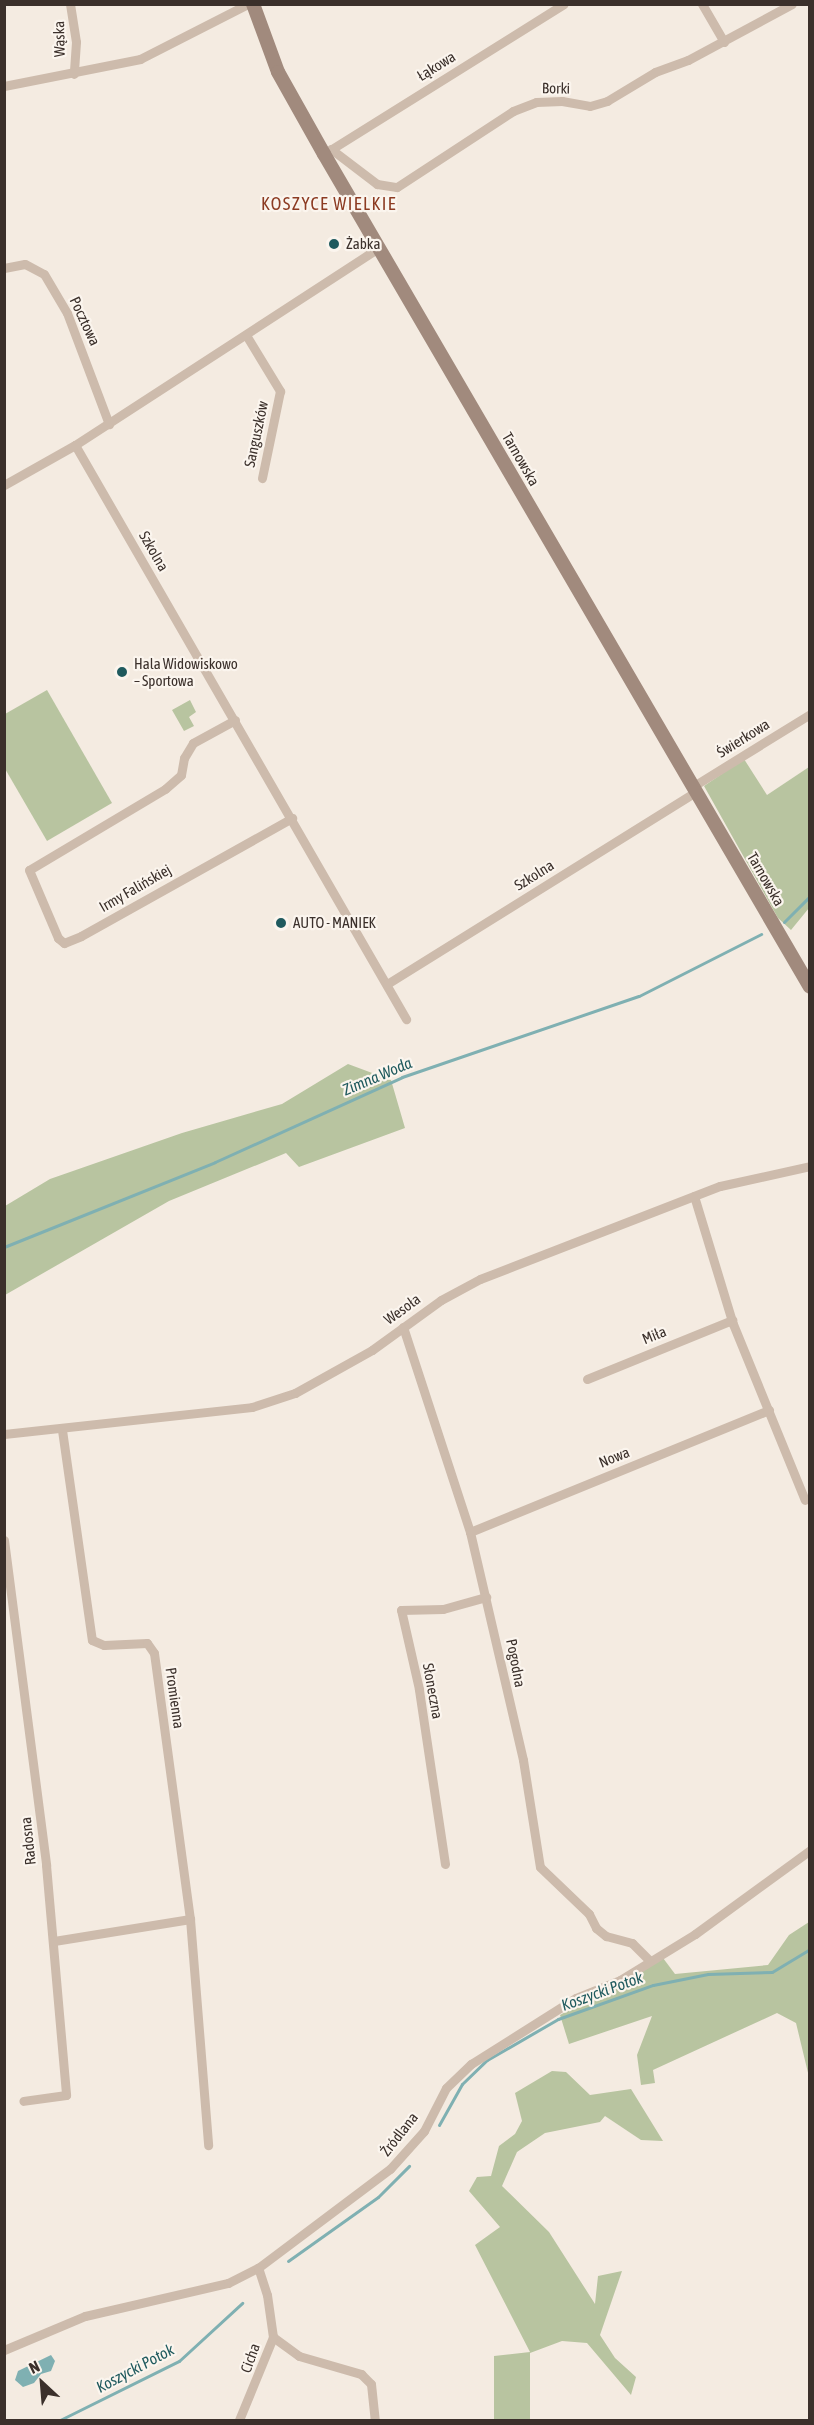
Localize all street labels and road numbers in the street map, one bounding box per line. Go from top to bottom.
street label: Wąska [50,21,68,57]
street label: Łąkowa [414,47,458,85]
street label: Borki [542,79,570,97]
street label: Pocztowa [66,294,104,348]
street label: Sanguszków [240,399,272,469]
street label: Tarnowska [498,429,544,489]
street label: Szkolna [135,528,173,574]
street label: Świerkowa [713,715,773,761]
street label: Tarnowska [743,849,789,909]
street label: Szkolna [511,856,557,894]
street label: Irmy Falińskiej [96,860,174,916]
street label: Wesoła [380,1290,424,1328]
street label: Miła [639,1322,669,1348]
street label: Nowa [596,1443,632,1471]
street label: Pogodna [503,1637,529,1689]
street label: Słoneczna [419,1662,447,1720]
street label: Promienna [162,1666,188,1730]
street label: Radosna [17,1816,39,1866]
street label: Źródlana [376,2109,422,2159]
street label: Cicha [236,2341,264,2375]

